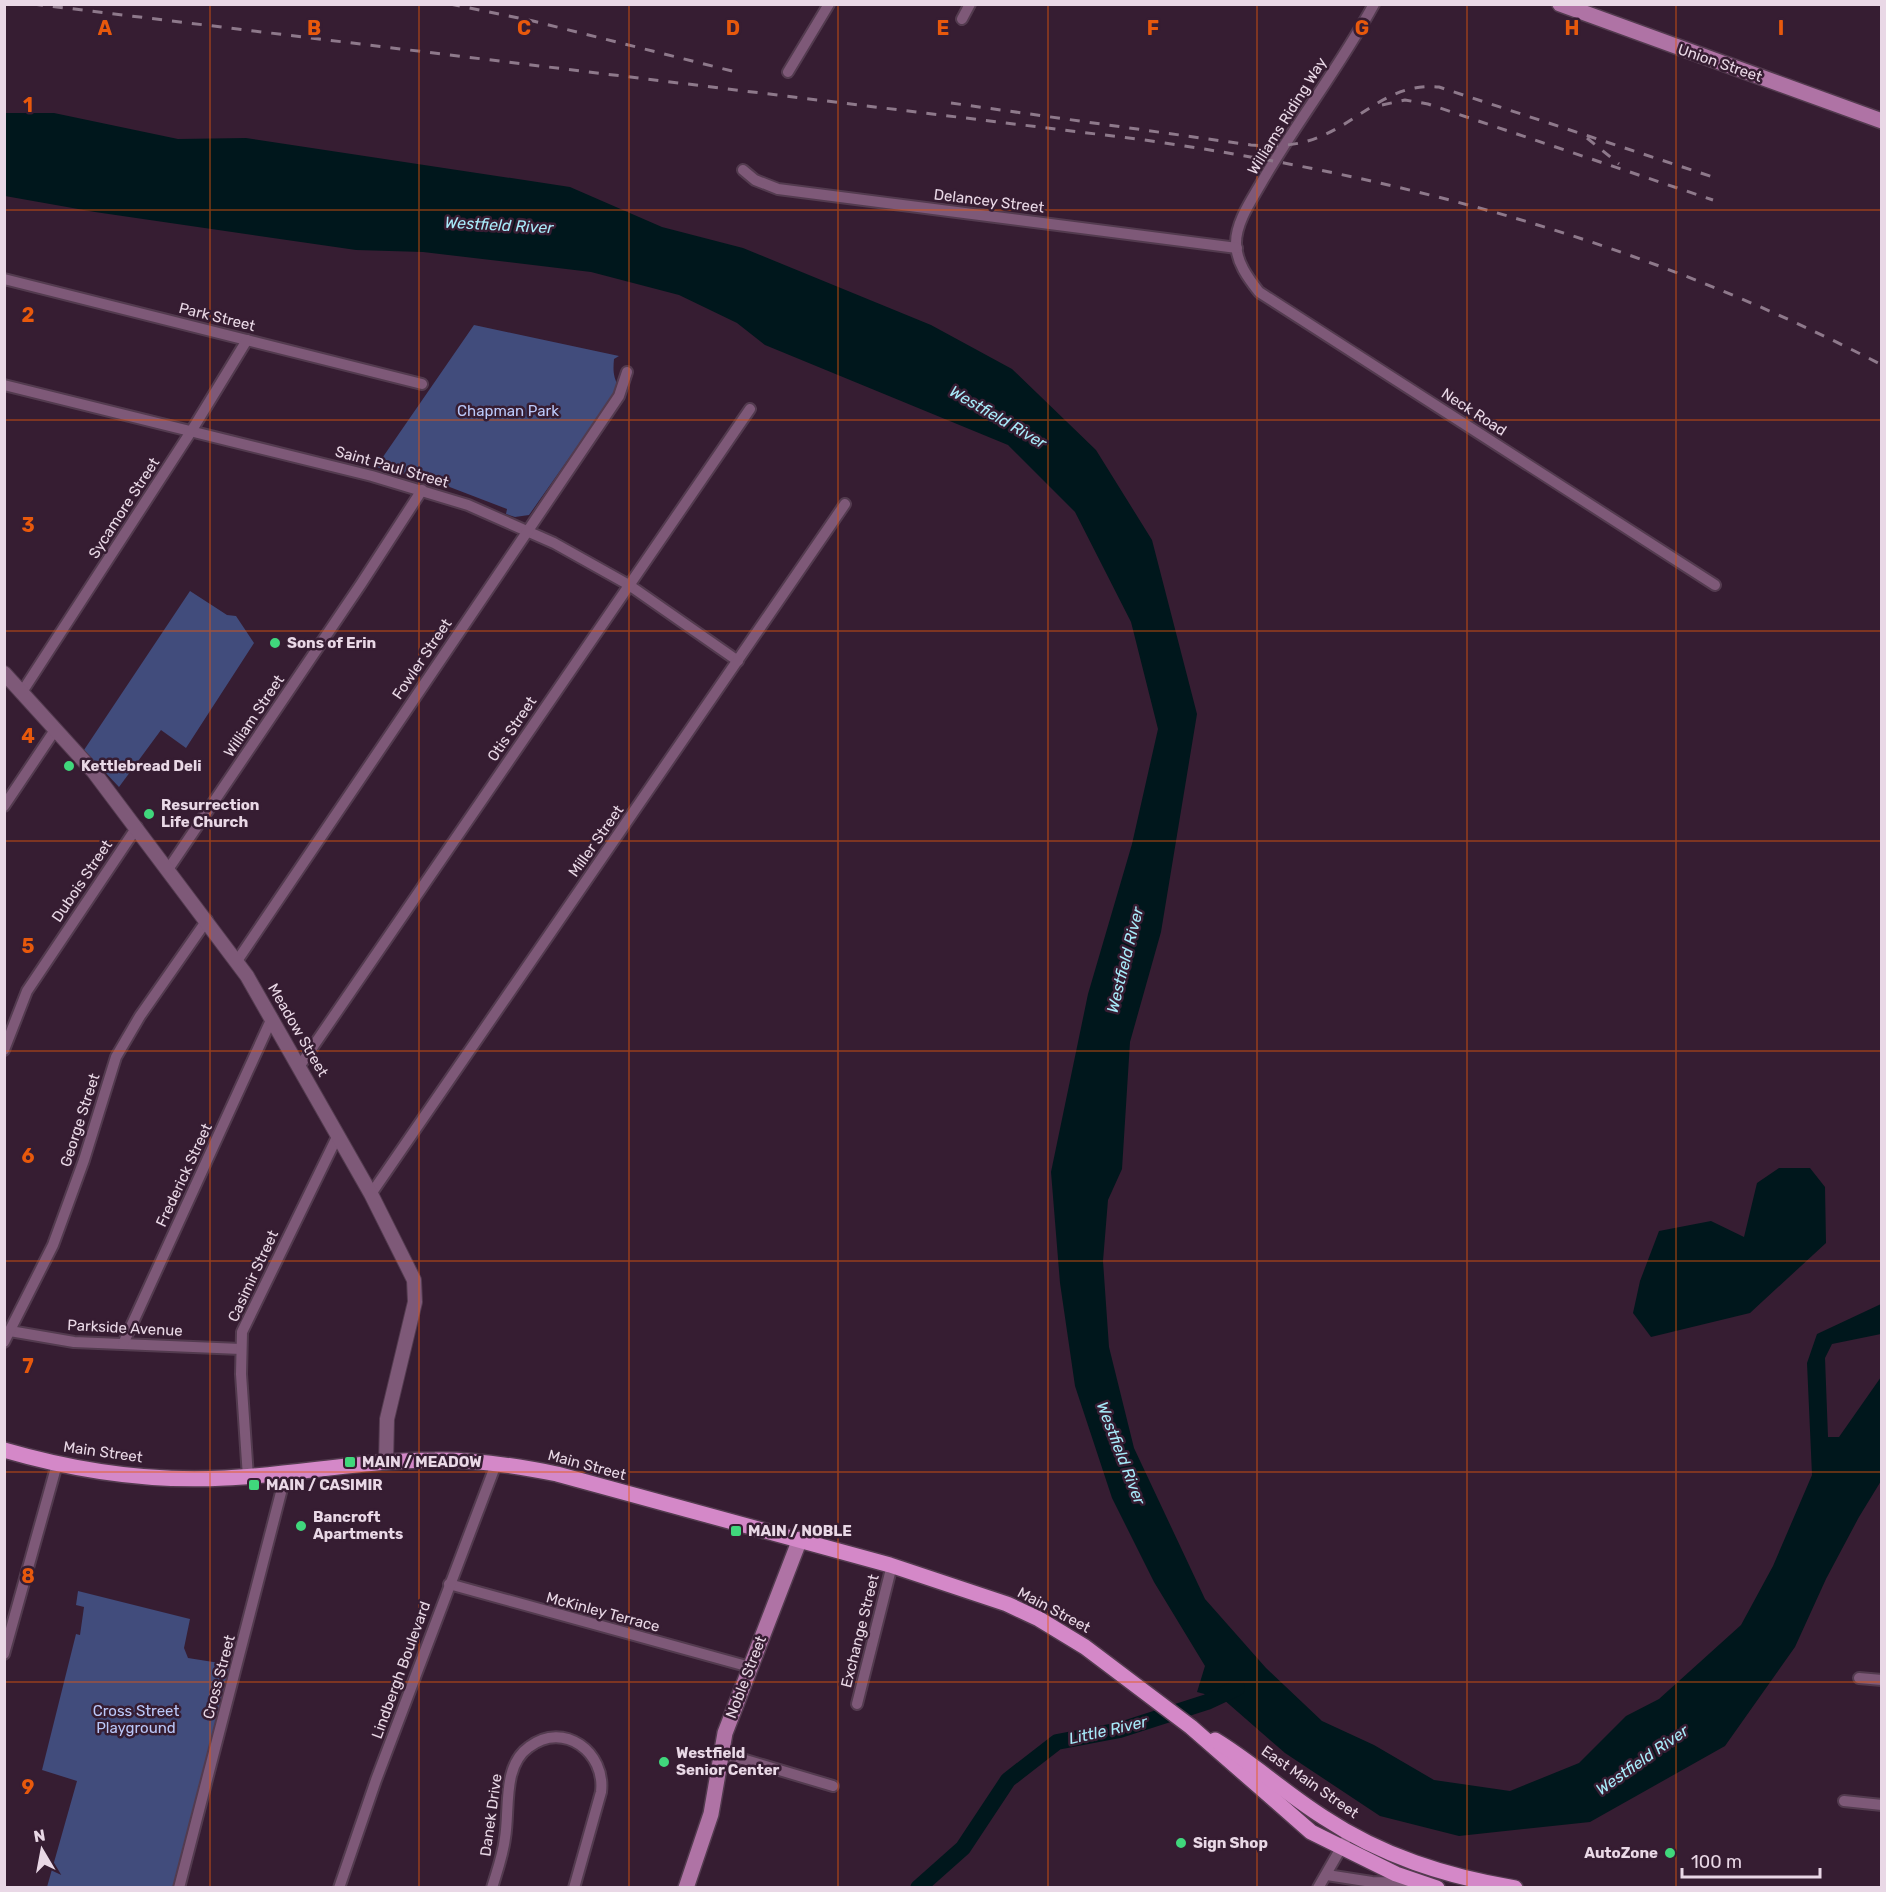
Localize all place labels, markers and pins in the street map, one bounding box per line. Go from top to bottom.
place label: Sons of Erin [287,634,376,652]
marker: Sons of Erin [268,636,282,650]
place label: Kettlebread Deli [81,757,201,775]
marker: Kettlebread Deli [62,759,76,773]
place label: Resurrection Life Church [161,796,260,831]
marker: Resurrection Life Church [142,807,156,821]
place label: MAIN / MEADOW [362,1453,482,1471]
marker: MAIN / MEADOW [343,1455,357,1469]
place label: MAIN / CASIMIR [266,1476,383,1494]
marker: MAIN / CASIMIR [247,1478,261,1492]
place label: Bancroft Apartments [313,1508,403,1543]
marker: Bancroft Apartments [294,1519,308,1533]
place label: MAIN / NOBLE [748,1522,852,1540]
marker: MAIN / NOBLE [729,1524,743,1538]
place label: Westfield Senior Center [676,1744,780,1779]
marker: Westfield Senior Center [657,1755,671,1769]
place label: Sign Shop [1193,1834,1268,1852]
marker: Sign Shop [1174,1836,1188,1850]
place label: AutoZone [1584,1844,1658,1862]
marker: AutoZone [1663,1846,1677,1860]

